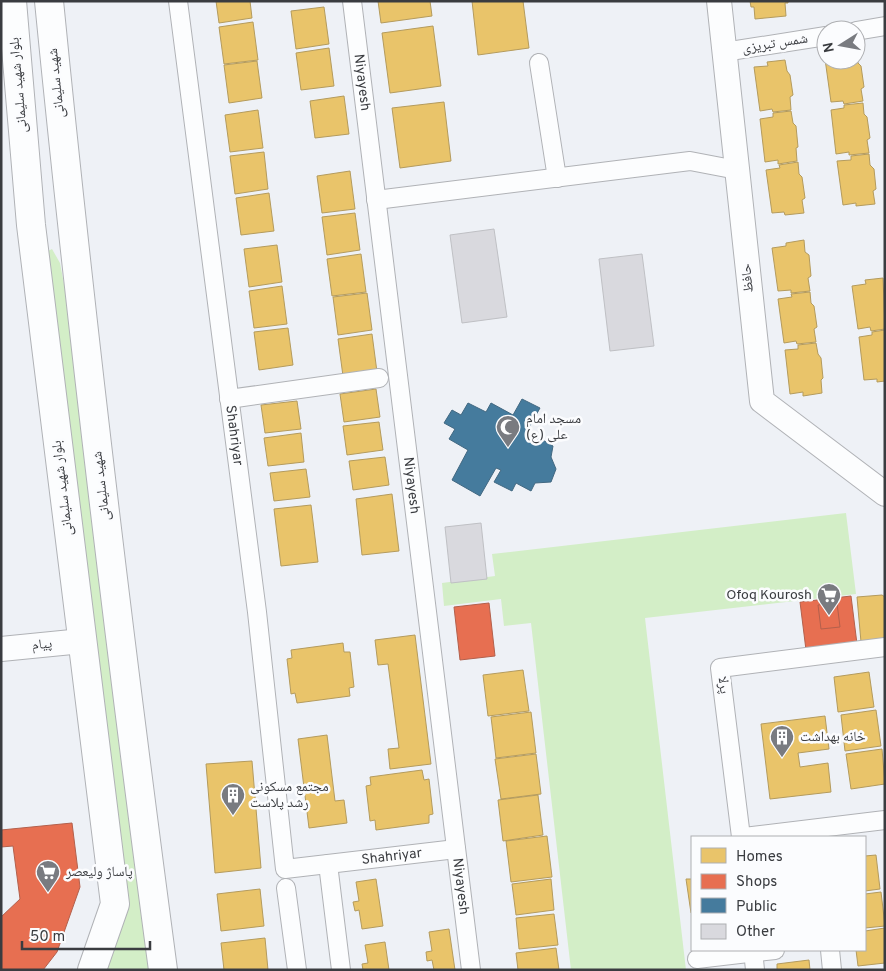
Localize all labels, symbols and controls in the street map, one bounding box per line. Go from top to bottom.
north arrow [816,20,866,70]
street label: شمس تبریزی [741,30,809,58]
street label: بلوار شهید سلیمانی [6,36,32,133]
text: N [820,41,839,54]
street label: شهید سلیمانی [45,47,69,119]
street label: Niyayesh [350,53,374,112]
street label: حافظ [738,263,758,293]
street label: Shahriyar [222,404,247,467]
place label: مسجد امام علی (ع) [526,411,581,444]
mosque icon: مسجد امام علی (ع) [495,414,521,448]
street label: بلوار شهید سلیمانی [49,439,77,537]
street label: شهید سلیمانی [89,450,115,522]
street label: Niyayesh [400,456,423,515]
supermarket icon: Ofoq Kourosh [816,582,842,616]
place label: Ofoq Kourosh [726,587,812,604]
street label: پیام [31,635,53,655]
street label: پرلا [713,675,733,695]
building icon: خانه بهداشت [769,724,795,758]
place label: خانه بهداشت [800,729,866,746]
place label: مجتمع مسکونی رشد پلاست [250,779,329,812]
building icon: مجتمع مسکونی رشد پلاست [220,782,246,816]
legend [691,836,866,951]
street label: Shahriyar [360,844,423,869]
text: Homes [736,848,783,867]
street label: Niyayesh [449,857,473,916]
supermarket icon: پاساژ ولیعصر [35,859,61,893]
place label: پاساژ ولیعصر [65,864,133,881]
text: Shops [736,873,777,892]
text: Public [736,898,777,917]
scale bar [22,918,150,950]
text: Other [736,923,775,942]
text: 50 m [30,928,65,947]

